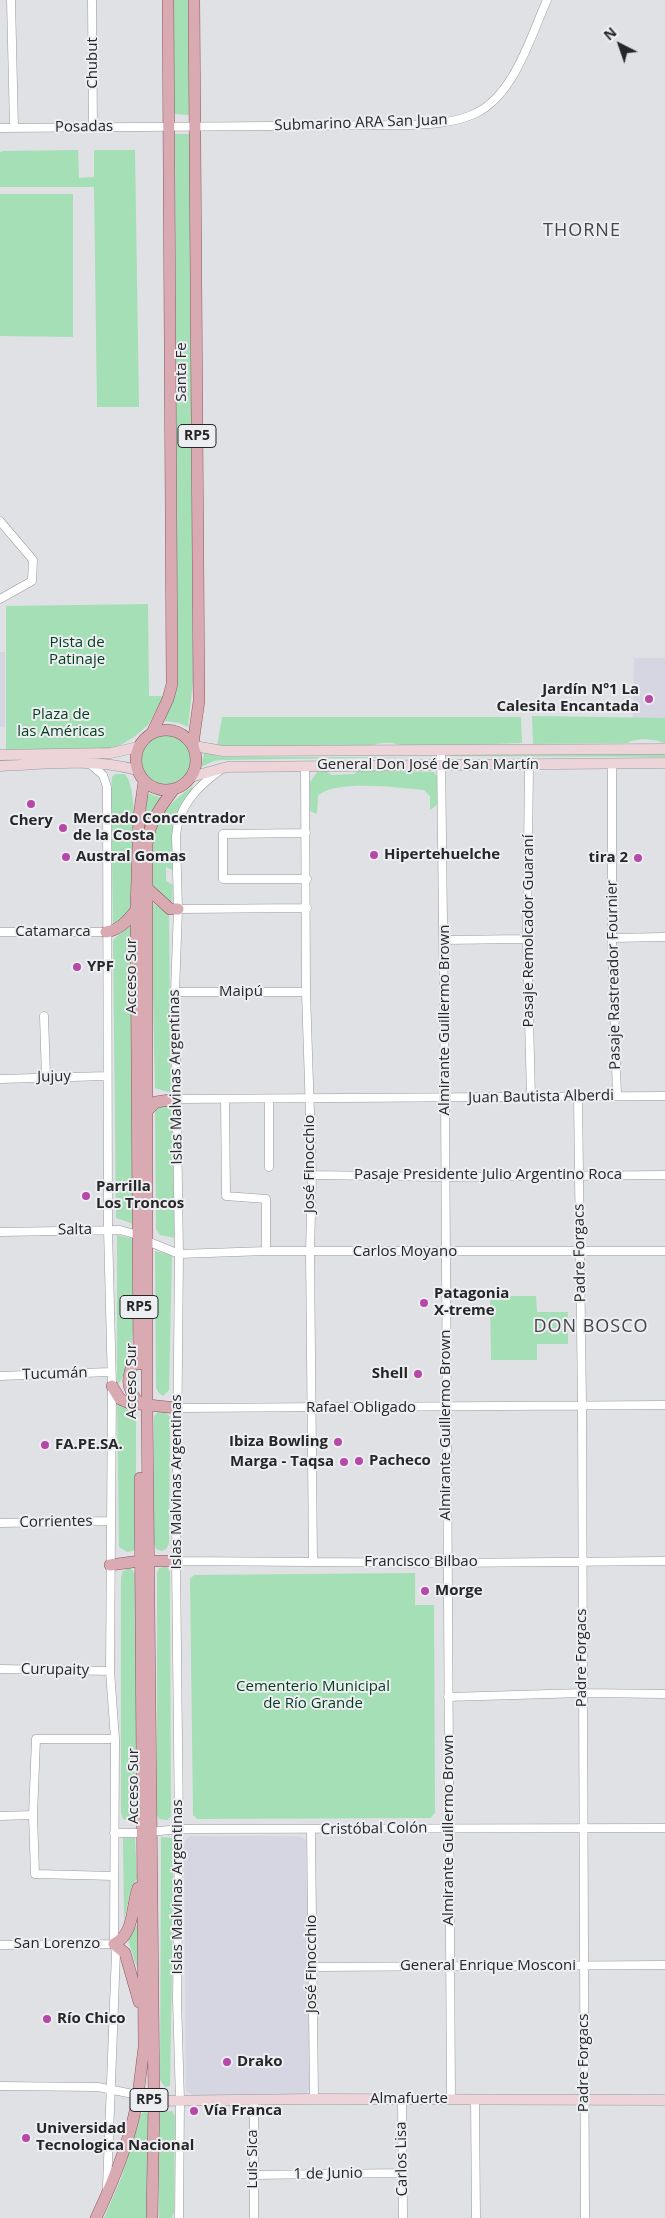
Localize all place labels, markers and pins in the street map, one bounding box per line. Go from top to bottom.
place label: Jardín Nº1 La Calesita Encantada [496,681,639,716]
marker: Jardín Nº1 La Calesita Encantada [643,693,655,705]
marker: Chery [25,798,37,810]
place label: Mercado Concentrador de la Costa [73,810,245,845]
place label: Chery [9,812,53,830]
marker: Mercado Concentrador de la Costa [57,822,69,834]
place label: Hipertehuelche [384,846,500,864]
place label: Austral Gomas [76,848,186,866]
marker: Hipertehuelche [368,849,380,861]
place label: tira 2 [589,849,628,867]
marker: Austral Gomas [60,851,72,863]
marker: tira 2 [632,852,644,864]
place label: YPF [87,958,114,976]
marker: YPF [71,961,83,973]
place label: Parrilla Los Troncos [96,1178,184,1213]
marker: Parrilla Los Troncos [80,1190,92,1202]
place label: Patagonia X-treme [434,1285,509,1320]
marker: Patagonia X-treme [418,1297,430,1309]
place label: Shell [372,1365,408,1383]
marker: Shell [412,1368,424,1380]
place label: Ibiza Bowling [229,1433,328,1451]
place label: FA.PE.SA. [55,1436,123,1454]
marker: Ibiza Bowling [332,1436,344,1448]
marker: FA.PE.SA. [39,1439,51,1451]
place label: Pacheco [369,1452,431,1470]
place label: Marga - Taqsa [230,1453,334,1471]
marker: Pacheco [353,1455,365,1467]
marker: Marga - Taqsa [338,1456,350,1468]
place label: Morge [435,1582,483,1600]
marker: Morge [419,1585,431,1597]
place label: Río Chico [57,2010,126,2028]
marker: Río Chico [41,2013,53,2025]
place label: Drako [237,2053,283,2071]
marker: Drako [221,2056,233,2068]
place label: Vía Franca [204,2102,282,2120]
marker: Vía Franca [188,2105,200,2117]
place label: Universidad Tecnologica Nacional [36,2120,194,2155]
marker: Universidad Tecnologica Nacional [20,2132,32,2144]

